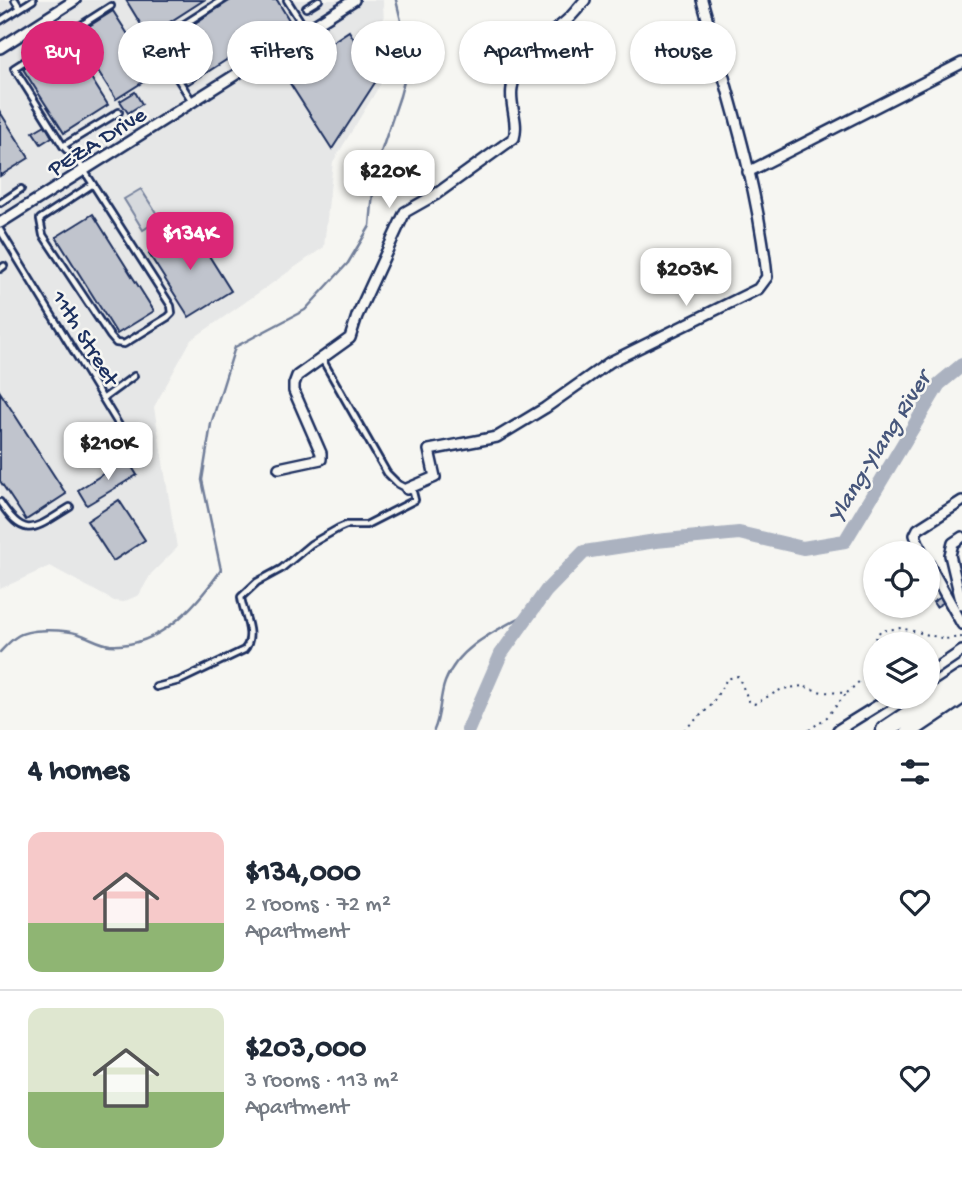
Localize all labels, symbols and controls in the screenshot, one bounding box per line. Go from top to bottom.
chip: Buy [21,21,104,84]
chip: Rent [118,21,213,84]
chip: Filters [227,21,337,84]
chip: New [351,21,445,84]
chip: Apartment [459,21,616,84]
chip: House [630,21,736,84]
street label: PEZA Drive [43,101,153,184]
pin: $220K [340,150,438,210]
text: $220K [360,159,418,186]
pin: $134K [141,212,239,272]
text: $134K [162,221,218,248]
pin: $203K [637,248,735,308]
text: $203K [656,257,716,284]
street label: 11th Street [44,285,125,393]
water label: Ylang-Ylang River [823,363,941,528]
pin: $210K [59,422,157,482]
text: $210K [80,431,136,458]
map controls [863,541,940,709]
button: locate [863,541,940,618]
button: layers [863,632,940,709]
icon: filters [896,753,934,791]
text: 4 homes [28,755,129,790]
text: $134,000 [245,857,361,892]
icon: home [84,860,168,944]
icon: heart [896,883,934,921]
text: 2 rooms · 72 m² [245,892,391,919]
text: Apartment [245,919,349,946]
text: $203,000 [245,1033,366,1068]
icon: home [84,1036,168,1120]
icon: heart [896,1059,934,1097]
text: 3 rooms · 113 m² [245,1068,399,1095]
text: Apartment [245,1095,349,1122]

